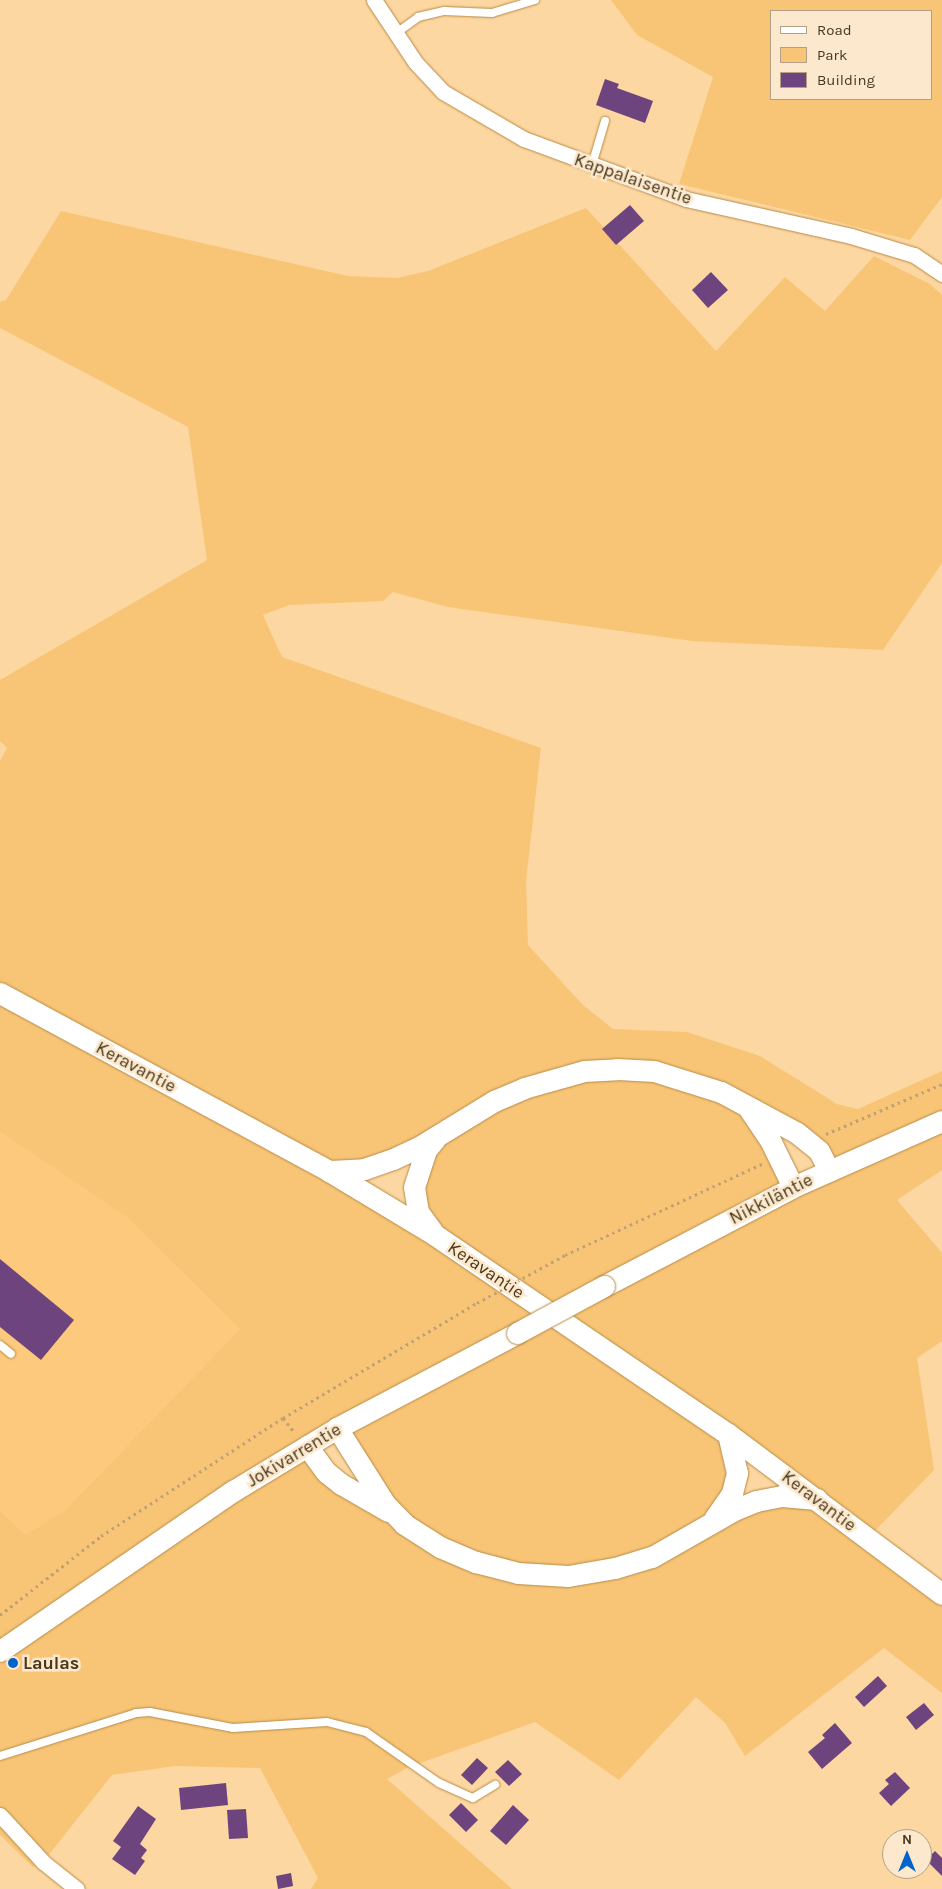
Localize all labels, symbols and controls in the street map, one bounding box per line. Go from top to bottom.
legend [770,10,932,100]
text: Road [817,21,852,39]
text: Park [817,46,847,64]
text: Building [817,71,875,89]
street label: Kappalaisentie [571,149,695,209]
street label: Keravantie [92,1037,180,1097]
street label: Nikkiläntie [726,1169,816,1229]
street label: Keravantie [444,1237,528,1303]
street label: Jokivarrentie [243,1418,345,1492]
street label: Keravantie [777,1466,861,1536]
place label: Laulas [23,1652,79,1674]
marker: Laulas [7,1657,19,1669]
north arrow [882,1829,932,1879]
text: N [902,1831,912,1848]

